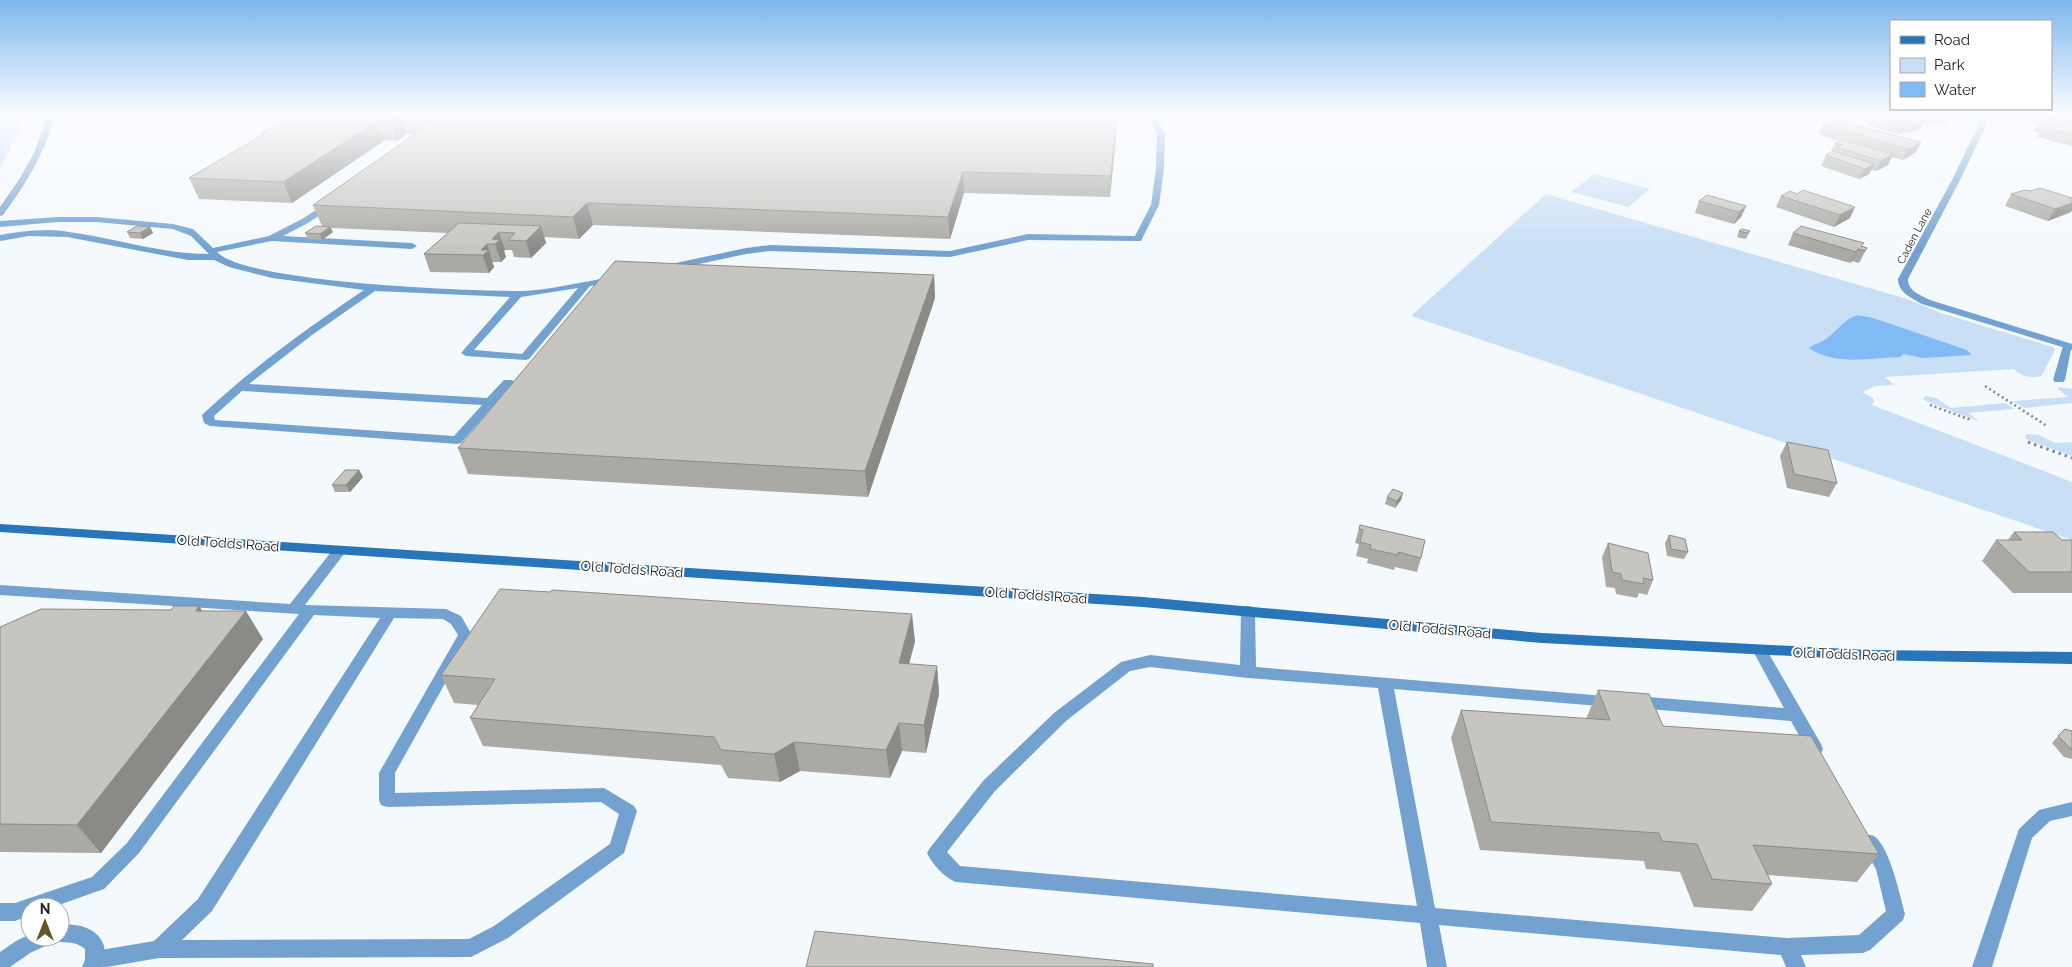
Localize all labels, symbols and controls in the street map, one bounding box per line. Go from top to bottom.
legend [1890,20,2052,110]
text: Road [1934,31,1970,49]
text: Park [1934,56,1965,74]
text: Water [1934,81,1977,99]
street label: Caden Lane [1894,206,1935,266]
street label: Old Todds Road [176,531,280,555]
street label: Old Todds Road [580,557,684,581]
street label: Old Todds Road [984,583,1088,607]
street label: Old Todds Road [1388,617,1492,641]
street label: Old Todds Road [1792,644,1896,664]
north arrow [20,897,70,947]
text: N [40,901,50,917]

